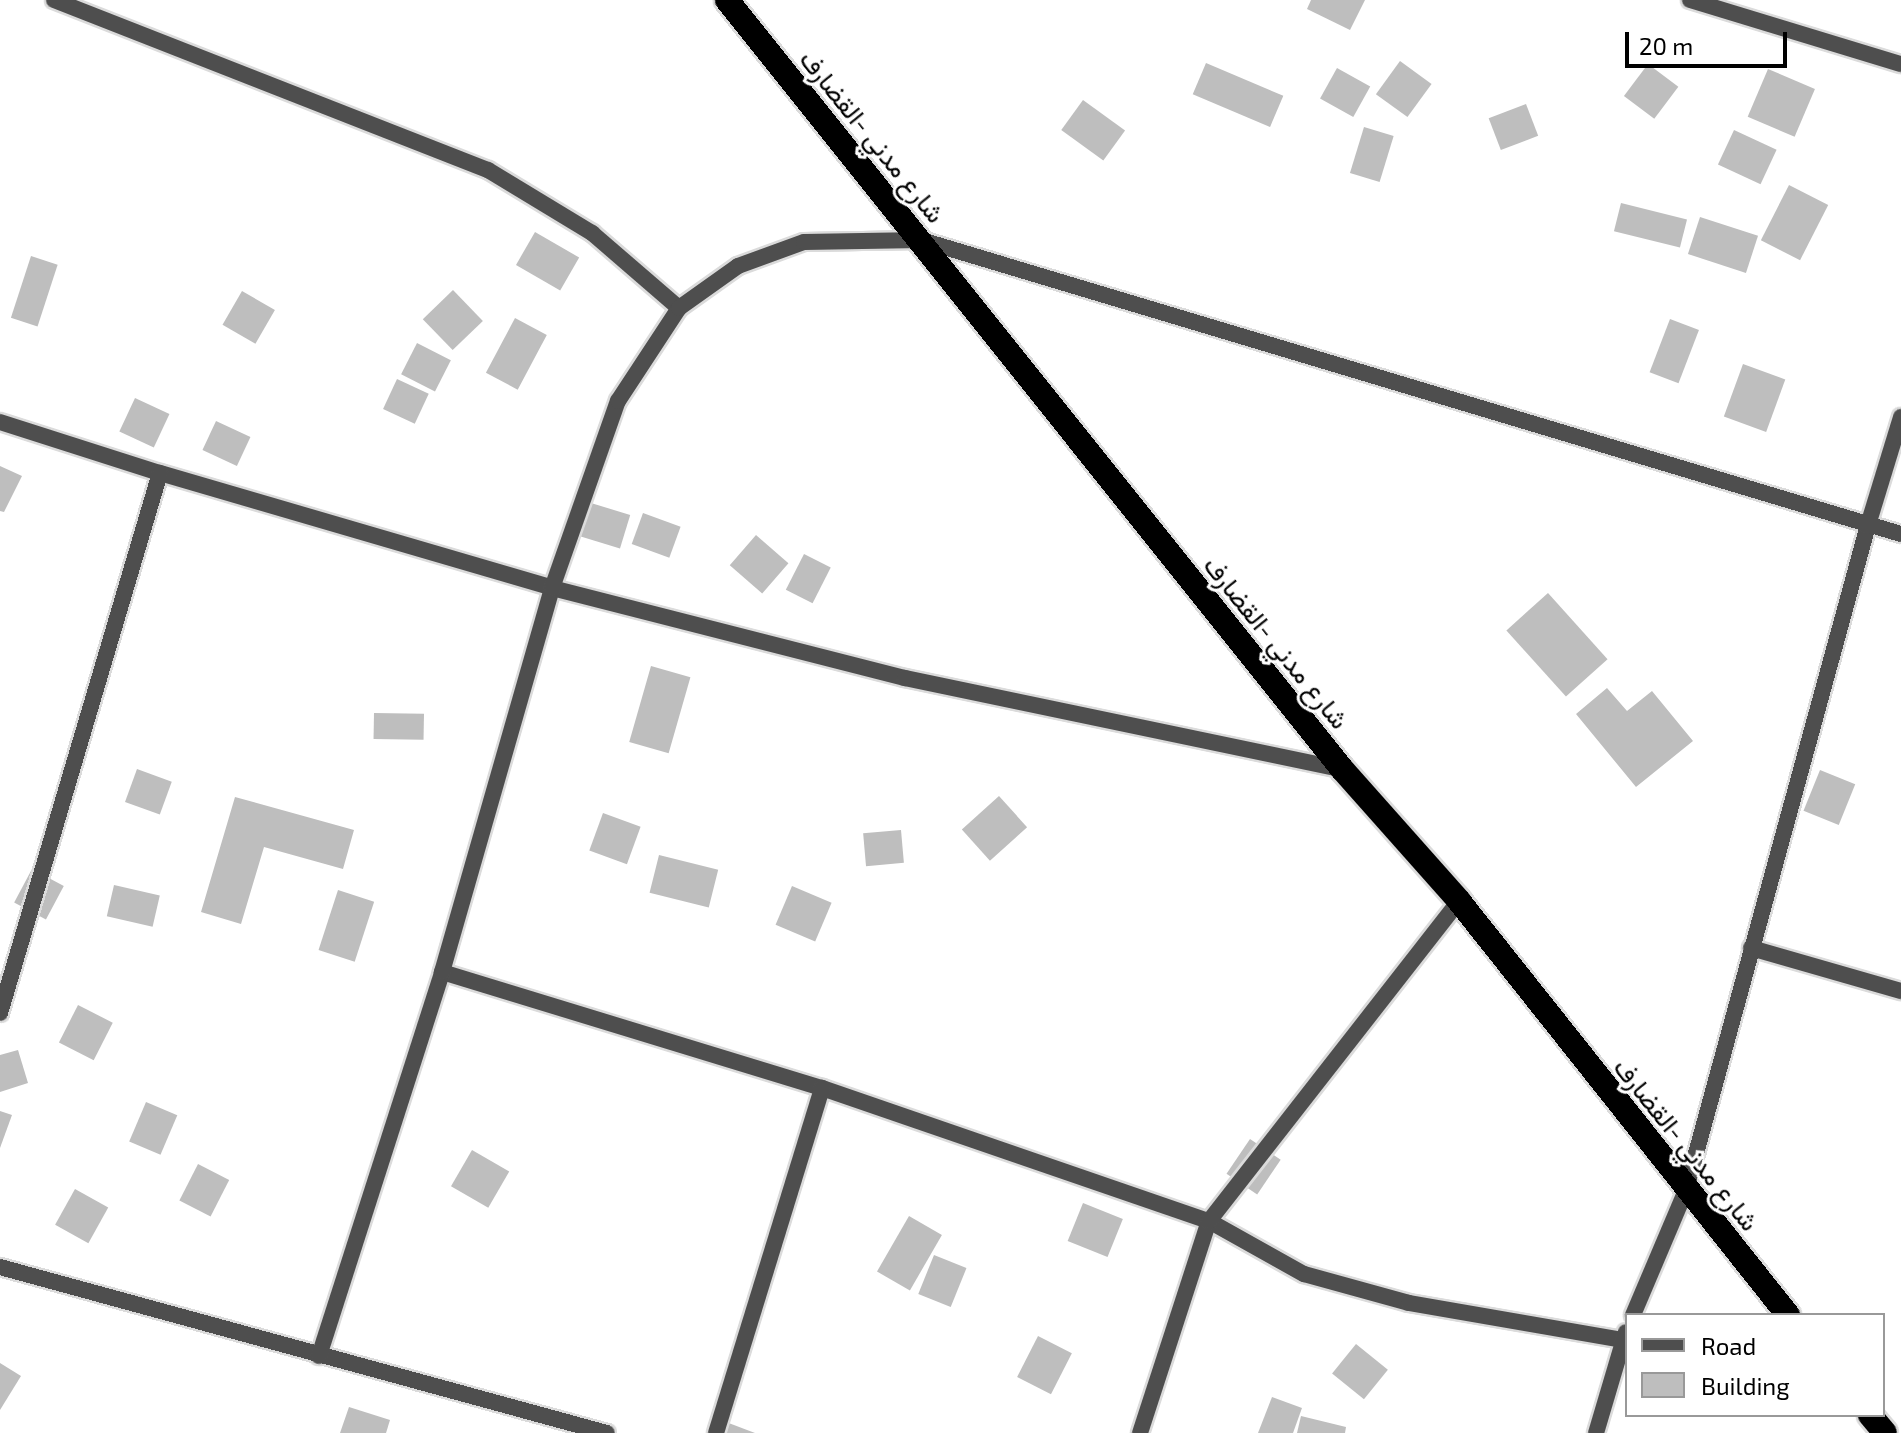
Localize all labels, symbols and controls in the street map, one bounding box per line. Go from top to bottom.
scale bar [1629,16,1791,66]
text: 20 m [1639,31,1693,60]
street label: شارع مدني -القضارف [794,43,952,229]
street label: شارع مدني -القضارف [1198,549,1356,735]
street label: شارع مدني -القضارف [1608,1051,1766,1237]
legend [1625,1313,1885,1417]
text: Road [1701,1331,1756,1360]
text: Building [1701,1371,1790,1400]

